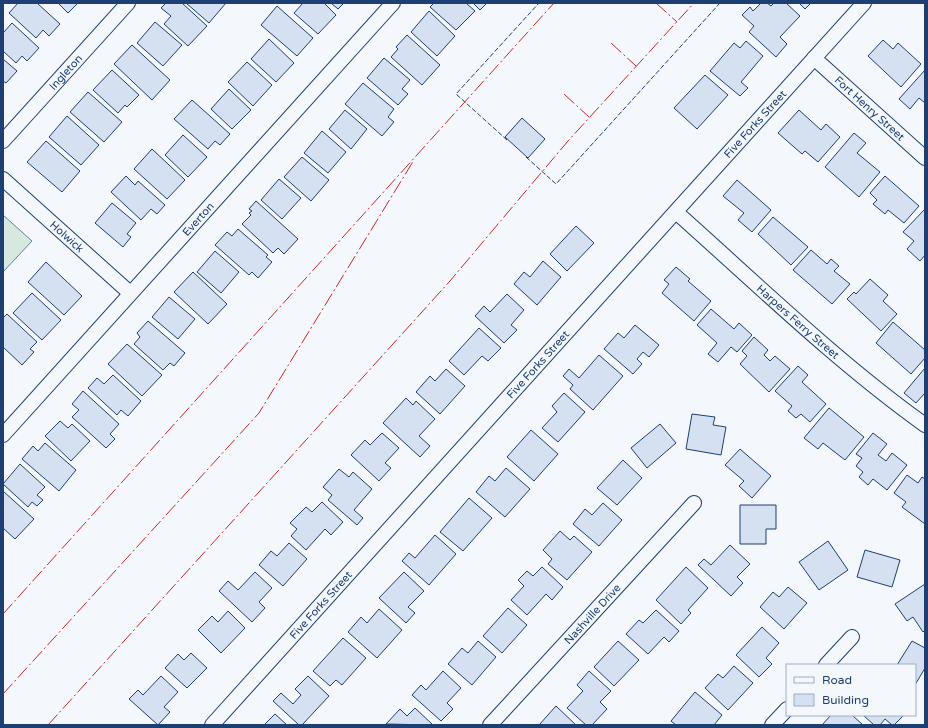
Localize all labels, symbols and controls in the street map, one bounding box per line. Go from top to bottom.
street label: Ingleton [46,52,85,92]
street label: Fort Henry Street [832,73,907,143]
street label: Five Forks Street [721,87,789,160]
street label: Everton [180,200,216,238]
street label: Holwick [47,218,87,255]
street label: Harpers Ferry Street [754,282,842,361]
street label: Five Forks Street [504,328,572,401]
street label: Five Forks Street [287,568,355,641]
street label: Nashville Drive [561,581,623,647]
legend [786,664,916,716]
text: Road [822,673,852,687]
text: Building [822,693,869,707]

